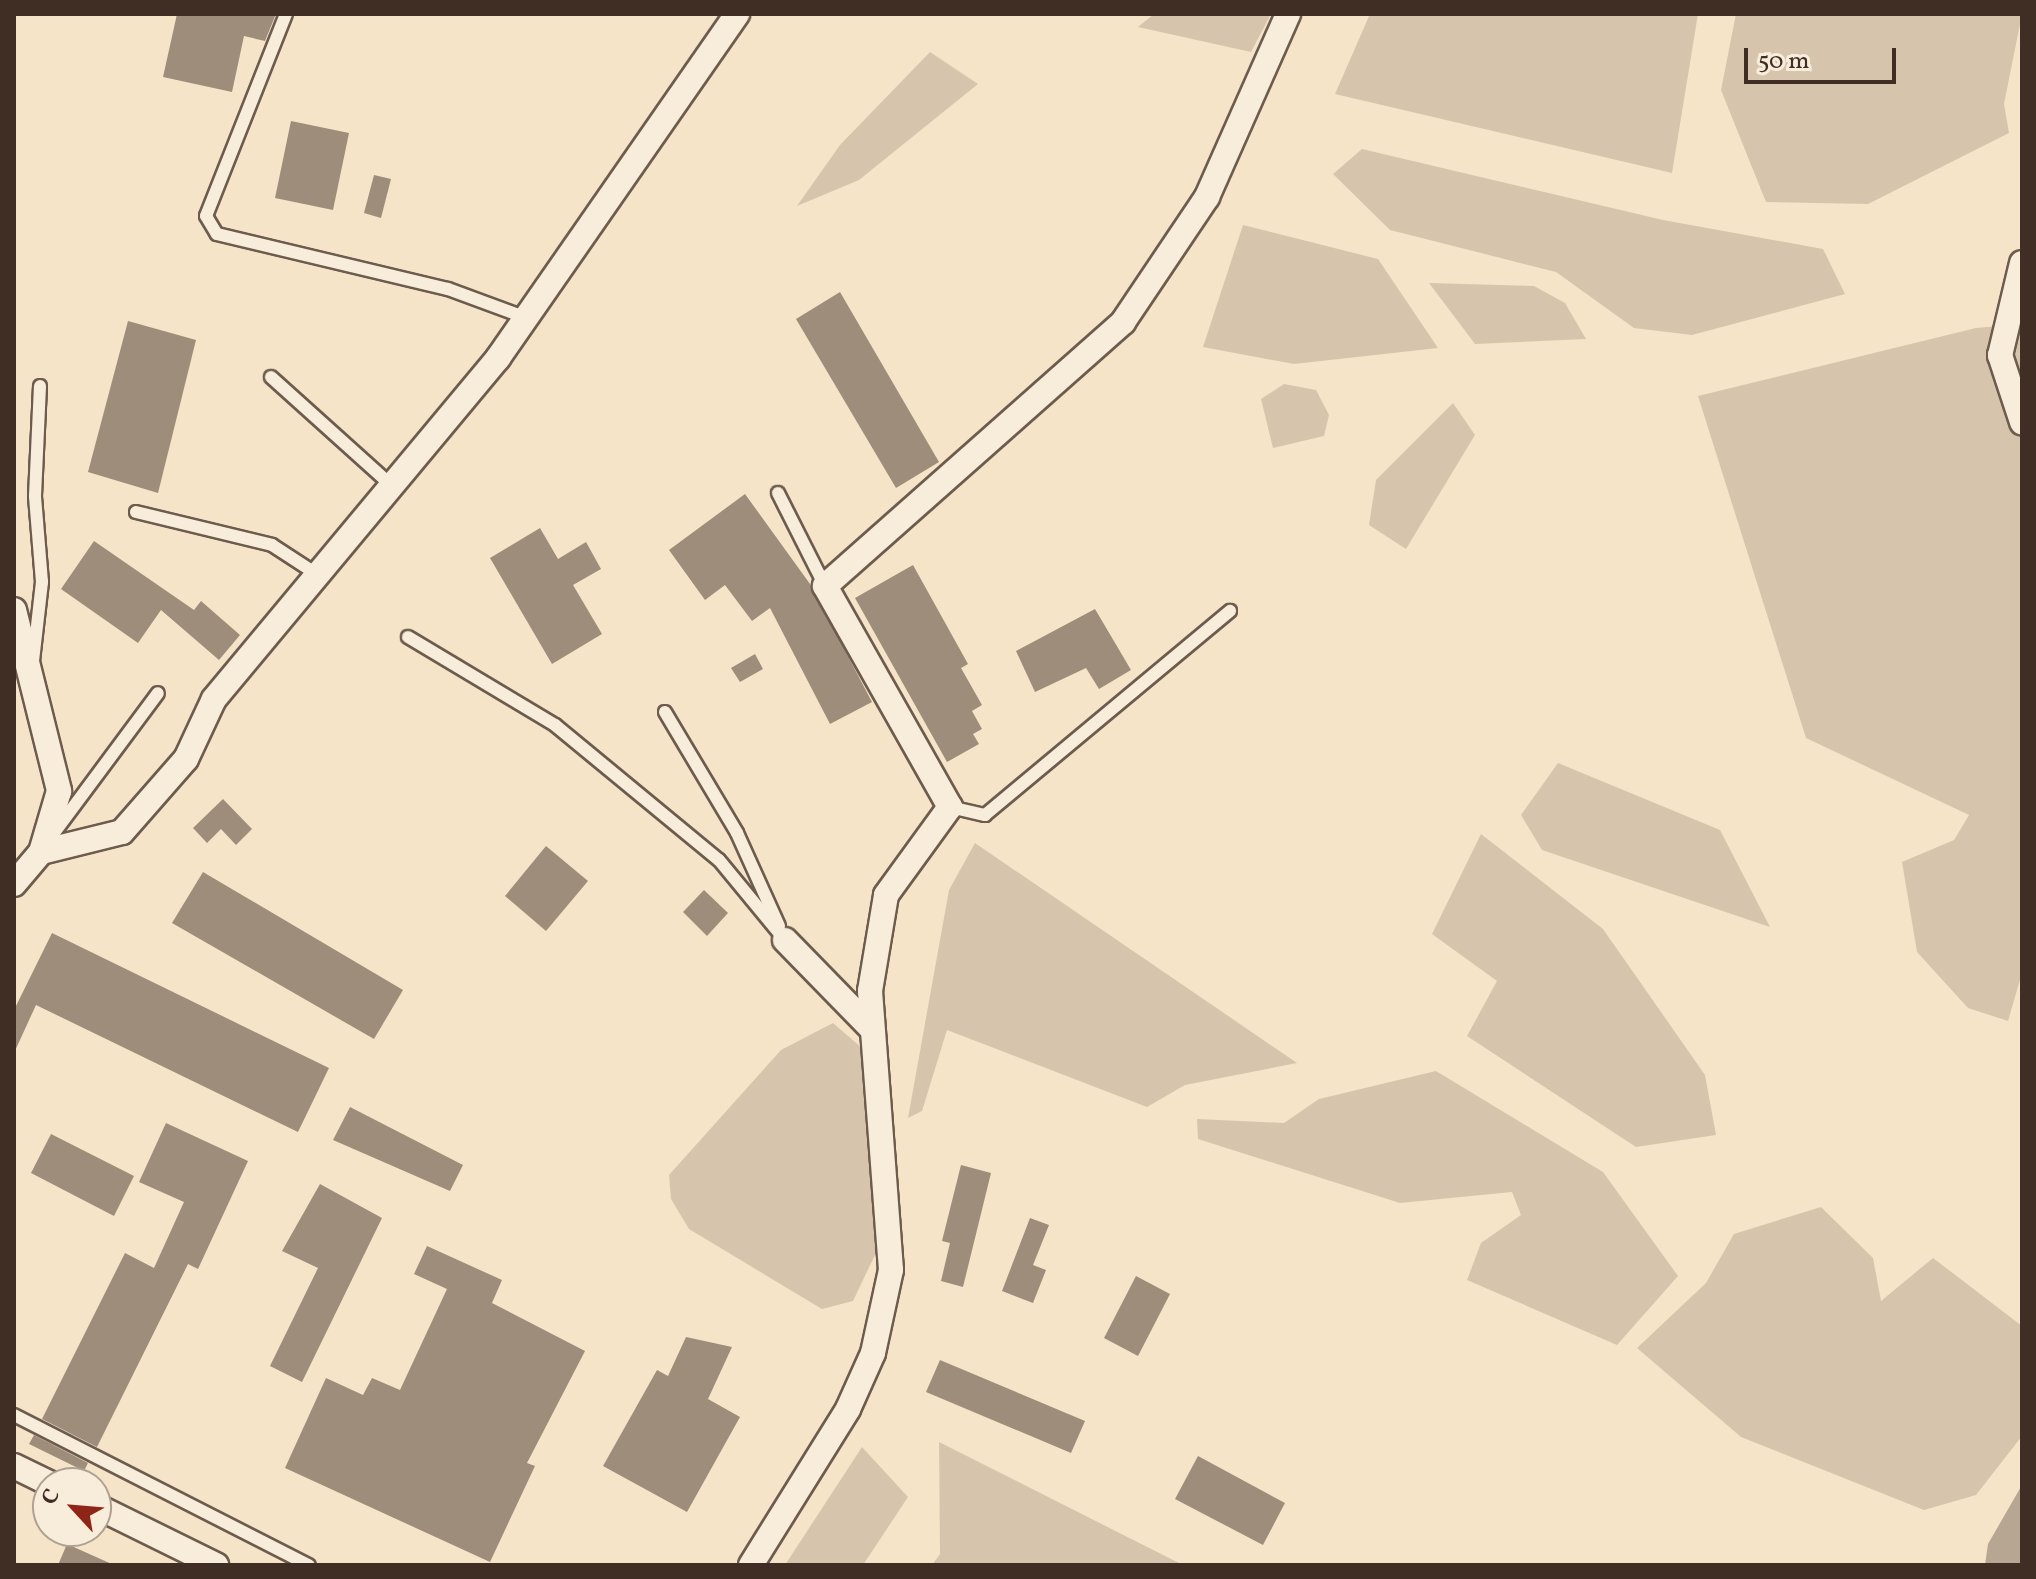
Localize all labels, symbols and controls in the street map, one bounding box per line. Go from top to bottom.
scale bar [1748,32,1900,82]
text: 50 m [1758,45,1810,79]
north arrow [32,1467,112,1547]
text: С [35,1484,69,1510]

